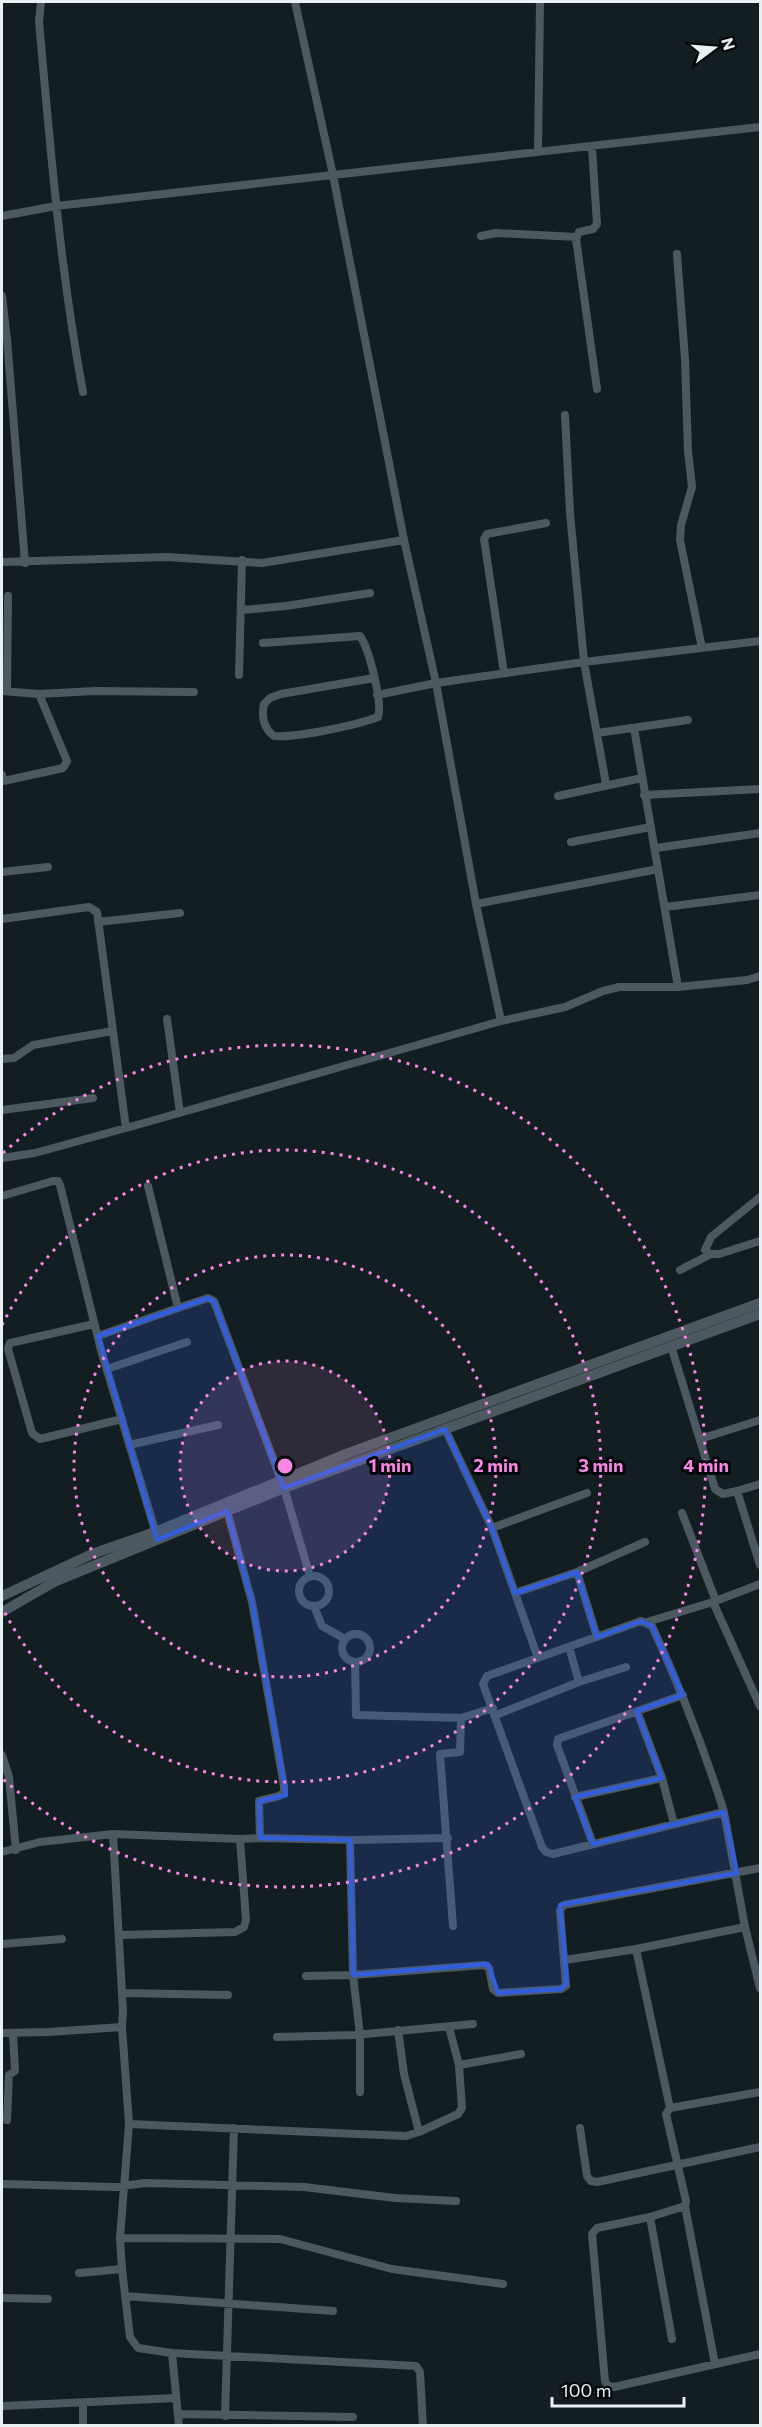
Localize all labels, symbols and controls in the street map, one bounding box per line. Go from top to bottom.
north arrow [684,18,744,78]
text: N [718,35,740,52]
text: 1 min [369,1454,411,1476]
text: 2 min [474,1454,518,1476]
text: 3 min [578,1454,624,1476]
text: 4 min [683,1454,729,1476]
centre of rings [275,1456,295,1476]
scale bar [552,2370,684,2408]
text: 100 m [561,2379,611,2401]

